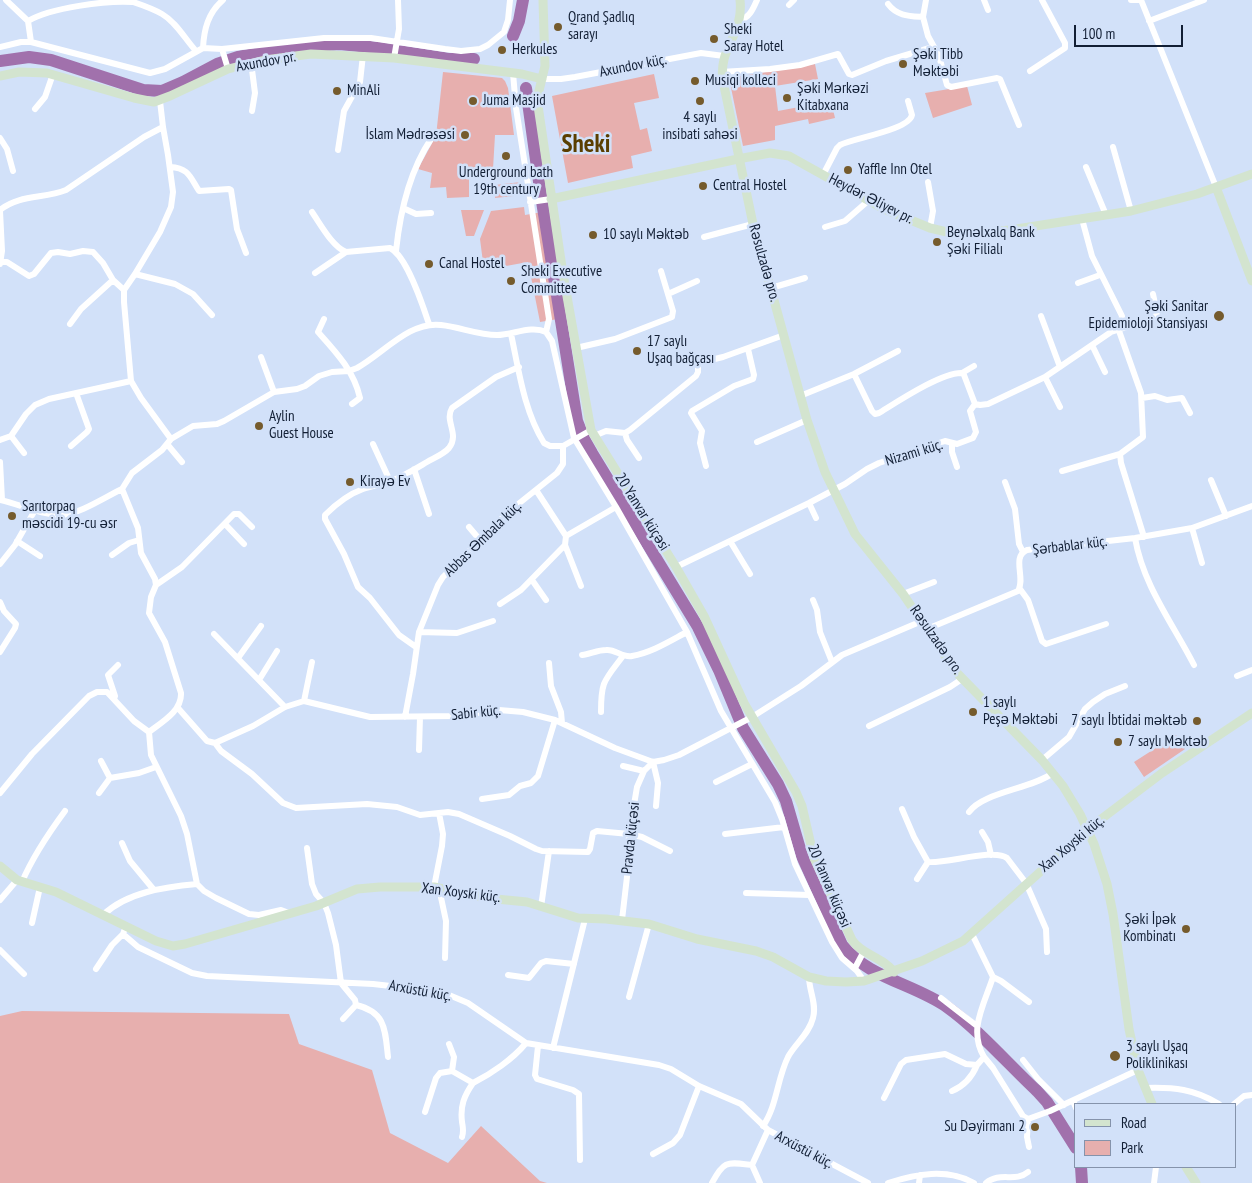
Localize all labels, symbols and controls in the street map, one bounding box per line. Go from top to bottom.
place label: Qrand Şadlıq sarayı [568,9,635,44]
scale bar [1077,15,1186,47]
marker: Qrand Şadlıq sarayı [552,21,564,33]
place label: Sheki Saray Hotel [724,21,784,56]
text: 100 m [1082,24,1115,43]
marker: Sheki Saray Hotel [708,33,720,45]
place label: Herkules [512,41,557,59]
marker: Herkules [496,44,508,56]
place label: Şəki Tibb Məktəbi [913,46,963,81]
street label: Axundov pr. [235,48,297,76]
street label: Axundov küç. [598,51,668,81]
marker: Şəki Tibb Məktəbi [897,58,909,70]
place label: Musiqi kolleci [705,72,776,90]
marker: Musiqi kolleci [689,75,701,87]
place label: Şəki Mərkəzi Kitabxana [797,80,869,115]
place label: MinAli [347,82,380,100]
marker: MinAli [331,85,343,97]
place label: Juma Masjid [483,92,546,110]
marker: Şəki Mərkəzi Kitabxana [781,92,793,104]
marker: Juma Masjid [467,95,479,107]
marker: 4 saylı insibati sahəsi [694,95,706,107]
place label: 4 saylı insibati sahəsi [662,109,738,144]
place label: İslam Mədrəsəsi [365,126,455,144]
marker: İslam Mədrəsəsi [459,129,471,141]
district label: Sheki [562,130,610,160]
marker: Underground bath 19th century [500,150,512,162]
place label: Yaffle Inn Otel [858,161,932,179]
place label: Underground bath 19th century [459,164,553,199]
marker: Yaffle Inn Otel [842,164,854,176]
street label: Heydər Əliyev pr. [826,170,916,228]
place label: Central Hostel [713,177,786,195]
marker: Central Hostel [697,180,709,192]
street label: Rəsulzadə pro. [744,222,784,304]
place label: Beynəlxalq Bank Şəki Filialı [947,224,1035,259]
place label: 10 saylı Məktəb [603,226,689,244]
marker: 10 saylı Məktəb [587,229,599,241]
marker: Beynəlxalq Bank Şəki Filialı [931,236,943,248]
place label: Canal Hostel [439,255,504,273]
marker: Canal Hostel [423,258,435,270]
place label: Sheki Executive Committee [521,263,602,298]
marker: Sheki Executive Committee [505,275,517,287]
place label: Şəki Sanitar Epidemioloji Stansiyası [1089,298,1208,333]
marker: Şəki Sanitar Epidemioloji Stansiyası [1212,309,1226,323]
place label: 17 saylı Uşaq bağçası [647,333,714,368]
marker: 17 saylı Uşaq bağçası [631,345,643,357]
place label: Aylin Guest House [269,408,334,443]
marker: Aylin Guest House [253,420,265,432]
street label: Nizami küç. [883,436,945,470]
street label: 20 Yanvar küçəsi [611,470,673,554]
place label: Kirayə Ev [360,473,410,491]
marker: Kirayə Ev [344,476,356,488]
street label: Abbas Əmbala küç. [440,497,526,581]
place label: Sarıtorpaq məscidi 19-cu əsr [22,498,117,533]
marker: Sarıtorpaq məscidi 19-cu əsr [6,510,18,522]
street label: Şərbablar küç. [1032,532,1108,560]
street label: Rəsulzadə pro. [906,602,966,678]
place label: 1 saylı Peşə Məktəbi [983,694,1058,729]
street label: Sabir küç. [450,701,502,725]
marker: 1 saylı Peşə Məktəbi [967,706,979,718]
place label: 7 saylı İbtidai məktəb [1071,712,1187,730]
marker: 7 saylı İbtidai məktəb [1191,715,1203,727]
place label: 7 saylı Məktəb [1128,733,1207,751]
marker: 7 saylı Məktəb [1112,736,1124,748]
street label: Pravda küçəsi [618,801,644,875]
street label: Xan Xoyski küç. [1036,812,1108,876]
street label: 20 Yanvar küçəsi [803,842,855,930]
street label: Xan Xoyski küç. [420,879,502,907]
place label: Şəki İpək Kombinatı [1123,911,1176,946]
marker: Şəki İpək Kombinatı [1180,923,1192,935]
street label: Arxüstü küç. [387,977,453,1005]
place label: 3 saylı Uşaq Poliklinikası [1126,1038,1188,1073]
marker: 3 saylı Uşaq Poliklinikası [1108,1049,1122,1063]
legend [1074,1103,1237,1168]
text: Road [1121,1113,1147,1132]
place label: Su Dəyirmanı 2 [944,1118,1025,1136]
marker: Su Dəyirmanı 2 [1029,1121,1041,1133]
street label: Arxüstü küç. [772,1127,836,1173]
text: Park [1121,1138,1143,1157]

